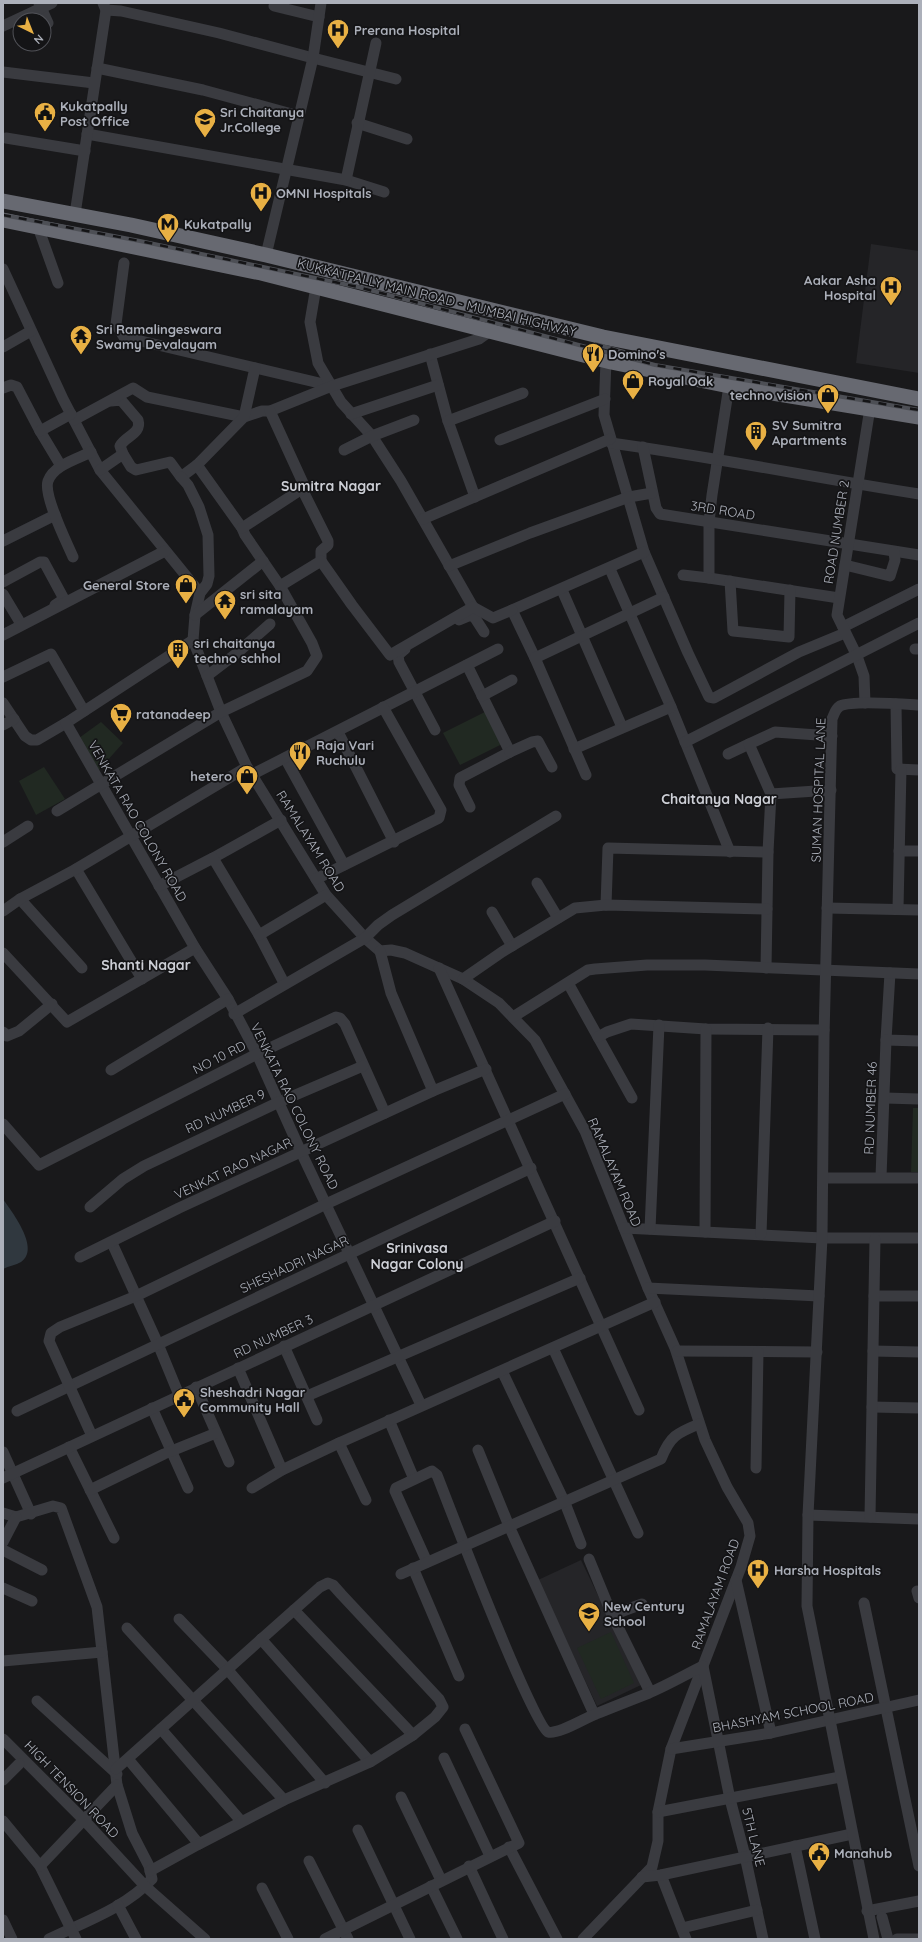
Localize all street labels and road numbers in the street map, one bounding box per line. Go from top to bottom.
street label: KUKKATPALLY MAIN ROAD - MUMBAI HIGHWAY [296,254,579,340]
street label: ROAD NUMBER 2 [820,479,852,585]
street label: 3RD ROAD [690,497,756,523]
street label: SUMAN HOSPITAL LANE [807,717,829,863]
street label: VENKATA RAO COLONY ROAD [85,738,191,904]
street label: RAMALAYAM ROAD [273,787,349,895]
street label: VENKATA RAO COLONY ROAD [248,1020,342,1192]
street label: NO 10 RD [190,1037,248,1077]
street label: RD NUMBER 46 [860,1061,880,1155]
street label: RD NUMBER 9 [182,1085,268,1137]
street label: RAMALAYAM ROAD [585,1115,645,1229]
street label: VENKAT RAO NAGAR [172,1134,295,1202]
street label: SHESHADRI NAGAR [237,1232,351,1296]
street label: RD NUMBER 3 [231,1310,316,1361]
street label: RAMALAYAM ROAD [688,1536,742,1652]
street label: BHASHYAM SCHOOL ROAD [711,1688,875,1736]
street label: HIGH TENSION ROAD [21,1737,123,1841]
street label: 5TH LANE [739,1806,769,1868]

